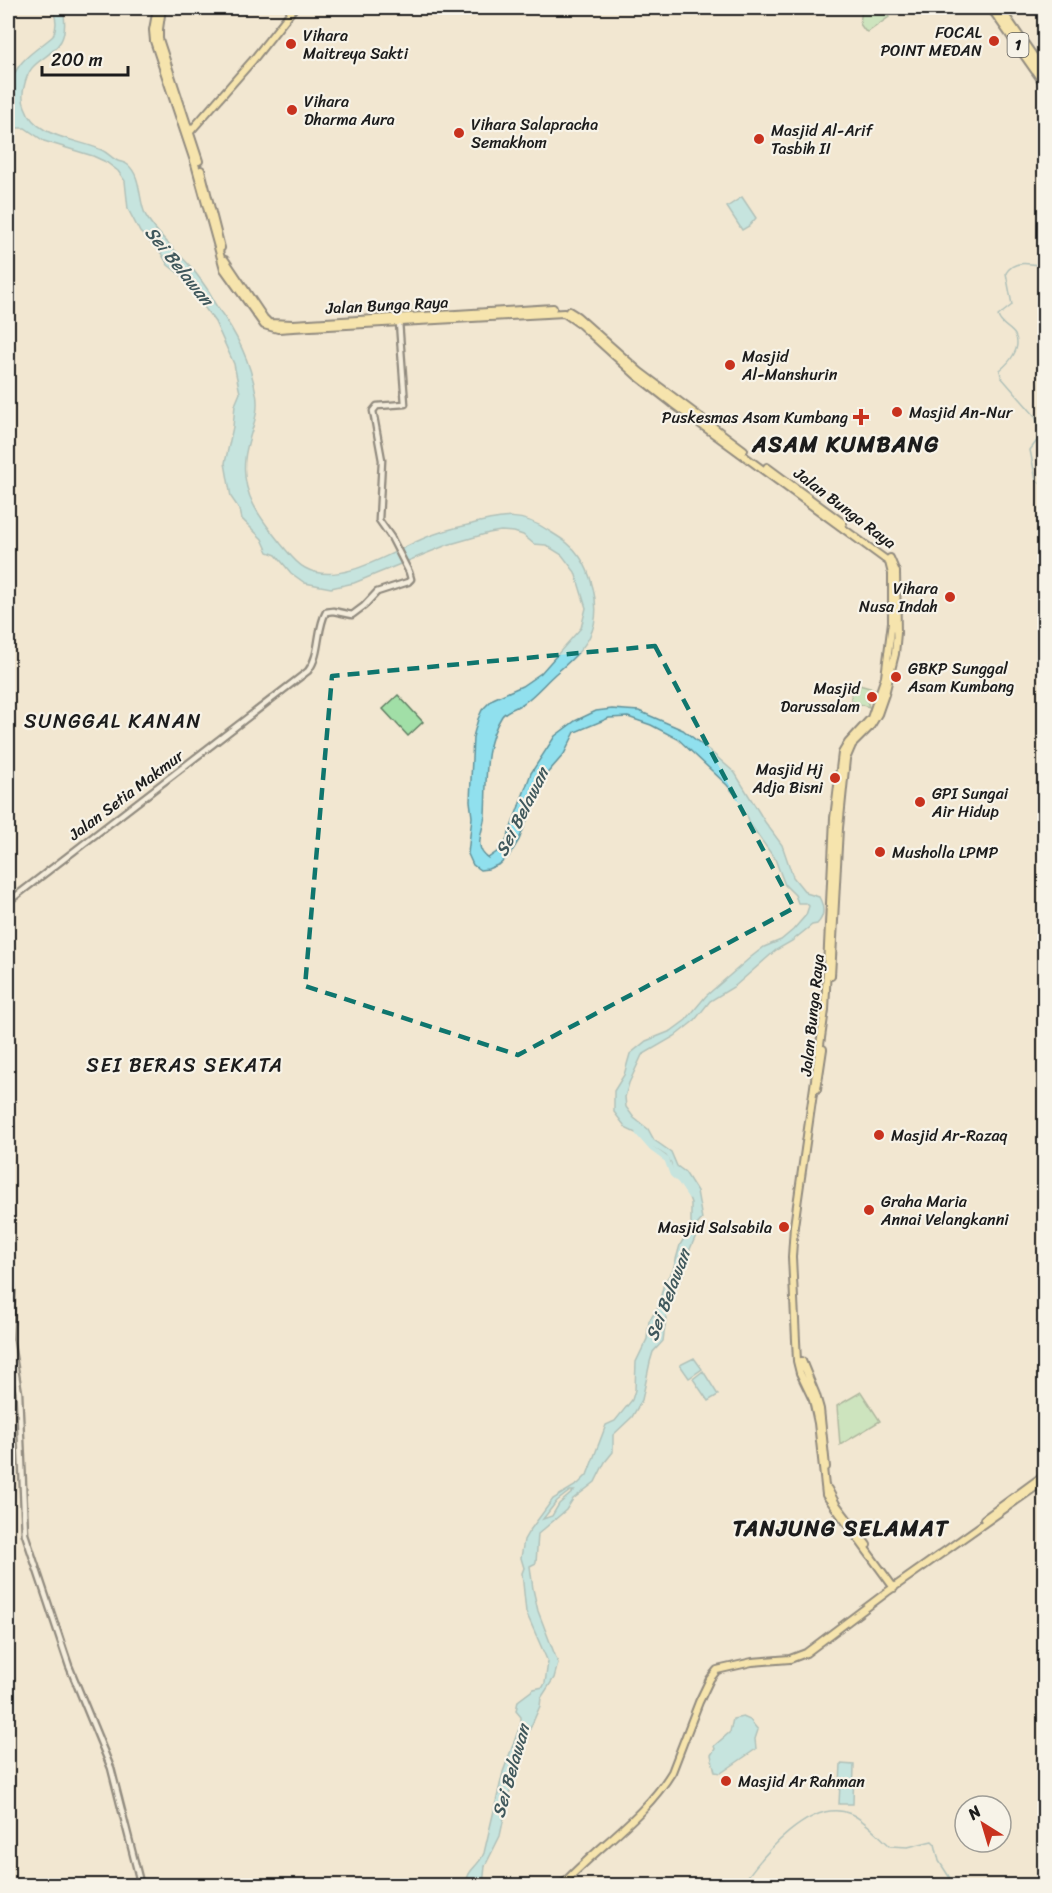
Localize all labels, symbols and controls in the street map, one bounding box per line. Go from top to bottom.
place label: FOCAL POINT MEDAN [880,18,983,65]
place label: Vihara Maitreya Sakti [303,21,409,68]
road number: 1 [1008,33,1028,57]
marker: FOCAL POINT MEDAN [987,34,1001,48]
marker: Vihara Maitreya Sakti [284,37,298,51]
scale bar [42,39,128,77]
text: 200 m [51,44,103,76]
place label: Vihara Dharma Aura [304,87,395,134]
marker: Vihara Dharma Aura [285,103,299,117]
place label: Vihara Salapracha Semakhom [471,110,598,157]
place label: Masjid Al-Arif Tasbih II [771,116,875,163]
marker: Vihara Salapracha Semakhom [452,126,466,140]
marker: Masjid Al-Arif Tasbih II [752,132,766,146]
water label: Sei Belawan [136,219,223,315]
street label: Jalan Bunga Raya [324,287,449,323]
place label: Masjid Al-Manshurin [741,342,838,389]
marker: Masjid Al-Manshurin [723,358,737,372]
place label: Masjid An-Nur [909,398,1014,427]
place label: Puskesmas Asam Kumbang [662,403,848,432]
marker: Masjid An-Nur [890,405,904,419]
marker: Puskesmas Asam Kumbang [852,408,870,426]
district label: ASAM KUMBANG [751,425,940,464]
street label: Jalan Bunga Raya [787,459,903,556]
place label: Vihara Nusa Indah [859,574,938,621]
marker: Vihara Nusa Indah [943,590,957,604]
place label: GBKP Sunggal Asam Kumbang [907,654,1014,701]
marker: GBKP Sunggal Asam Kumbang [889,670,903,684]
place label: Masjid Darussalam [780,674,862,721]
marker: Masjid Darussalam [865,690,879,704]
district label: SUNGGAL KANAN [24,704,202,739]
street label: Jalan Setia Makmur [61,741,191,849]
place label: Masjid Hj Adja Bisni [752,755,824,802]
water label: Sei Belawan [486,760,559,862]
marker: Masjid Hj Adja Bisni [828,771,842,785]
place label: GPI Sungai Air Hidup [931,779,1009,826]
marker: GPI Sungai Air Hidup [913,795,927,809]
place label: Musholla LPMP [892,838,999,867]
marker: Musholla LPMP [873,845,887,859]
street label: Jalan Bunga Raya [791,953,833,1078]
district label: SEI BERAS SEKATA [86,1048,284,1083]
place label: Masjid Ar-Razaq [891,1121,1008,1150]
marker: Masjid Ar-Razaq [872,1128,886,1142]
place label: Graha Maria Annai Velangkanni [880,1187,1009,1234]
marker: Graha Maria Annai Velangkanni [862,1203,876,1217]
place label: Masjid Salsabila [658,1213,772,1242]
marker: Masjid Salsabila [777,1220,791,1234]
water label: Sei Belawan [636,1242,701,1345]
district label: TANJUNG SELAMAT [733,1509,950,1548]
water label: Sei Belawan [482,1718,540,1821]
place label: Masjid Ar Rahman [738,1767,865,1796]
marker: Masjid Ar Rahman [719,1774,733,1788]
north arrow [953,1794,1013,1854]
text: N [960,1797,988,1828]

